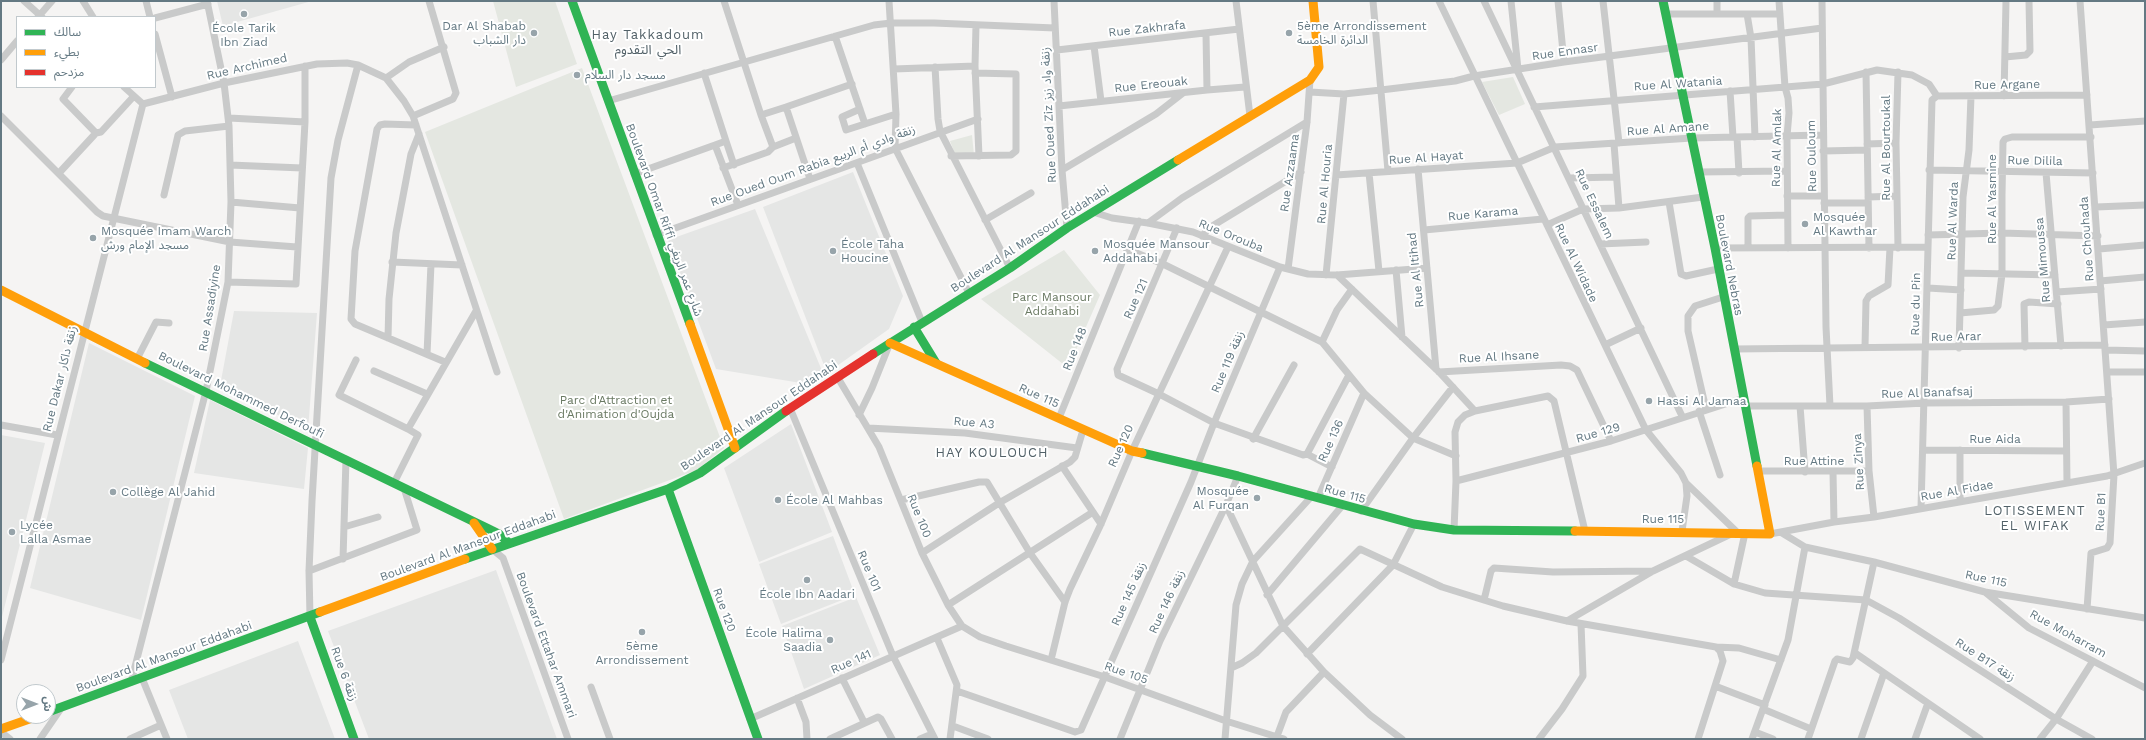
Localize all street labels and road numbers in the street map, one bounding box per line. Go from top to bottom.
street label: Rue Zakhrafa [1108,18,1186,40]
street label: Rue Ennasr [1531,40,1599,64]
street label: Rue Oued Ziz زنقة واد زيز [1038,47,1060,183]
street label: Rue Archimed [205,51,289,83]
street label: Rue Ereouak [1114,74,1188,96]
street label: Rue Al Watania [1633,74,1723,94]
street label: Rue Argane [1974,77,2040,93]
street label: Rue Al Bourtoukal [1879,95,1893,201]
street label: Rue Al Amlak [1769,109,1785,187]
street label: Rue Al Amane [1626,119,1710,139]
street label: Rue Ouloum [1804,120,1820,192]
street label: Boulevard Omar Riffi شارع عمر الريفي [622,122,706,318]
street label: Rue Oued Oum Rabia زنقة وادي أم الربيع [709,122,917,210]
street label: Rue Azzaama [1277,133,1303,213]
street label: Rue Al Houria [1314,143,1336,225]
street label: Rue Al Hayat [1388,148,1464,168]
street label: Rue Dilila [2007,153,2063,169]
street label: Rue Al Yasmine [1985,154,1999,244]
street label: Rue Essalem [1572,167,1616,241]
street label: Rue Al Warda [1944,181,1962,261]
street label: Boulevard Al Mansour Eddahabi [948,182,1112,296]
street label: Rue Chouhada [2077,196,2097,282]
street label: Rue Karama [1447,204,1519,224]
street label: Boulevard Nebras [1712,213,1746,317]
street label: Rue Orouba [1196,216,1266,256]
street label: Rue Mimoussa [2032,217,2054,303]
street label: Rue Al Widade [1551,221,1601,305]
street label: Rue Al Itihad [1405,232,1427,308]
street label: Rue Assadiyine [196,263,224,353]
street label: Rue du Pin [1908,272,1924,336]
street label: Rue 121 [1121,277,1151,321]
street label: Rue Dakar زنقة داكار [40,325,80,433]
street label: Rue 148 [1060,325,1090,373]
street label: Rue 119 زنقة [1208,329,1248,395]
street label: Rue Arar [1931,329,1981,345]
street label: Rue Al Ihsane [1459,348,1539,366]
street label: Boulevard Mohammed Derfoufi [156,349,326,441]
street label: Boulevard Al Mansour Eddahabi [678,358,840,474]
street label: Rue 115 [1017,381,1061,411]
street label: Rue Al Banafsaj [1881,384,1973,402]
street label: Rue A3 [953,414,995,432]
street label: Rue 136 [1315,417,1347,465]
street label: Rue 129 [1574,420,1622,446]
street label: Rue 120 [1105,422,1137,470]
street label: Rue Aida [1969,432,2021,446]
street label: Rue Zinya [1850,433,1868,491]
street label: Rue Attine [1784,454,1844,468]
street label: Rue Al Fidae [1919,478,1995,504]
street label: Rue 115 [1323,481,1367,507]
street label: Rue 100 [904,492,934,540]
street label: Rue B1 [2093,492,2109,532]
street label: Boulevard Al Mansour Eddahabi [378,507,558,585]
street label: Rue 115 [1642,512,1684,526]
street label: Rue 101 [854,548,884,594]
street label: Rue 145 زنقة [1109,560,1149,628]
street label: Rue 146 زنقة [1146,568,1188,636]
street label: Rue 115 [1964,568,2008,590]
street label: Boulevard Ettahar Ammari [513,570,579,720]
street label: Rue 120 [709,586,739,634]
street label: Rue Moharram [2027,607,2109,661]
street label: Boulevard Al Mansour Eddahabi [74,618,254,696]
street label: Rue B17 زنقة [1952,635,2018,685]
street label: Rue 6 زنقة [328,645,360,703]
street label: Rue 141 [829,647,873,677]
street label: Rue 105 [1102,659,1150,687]

